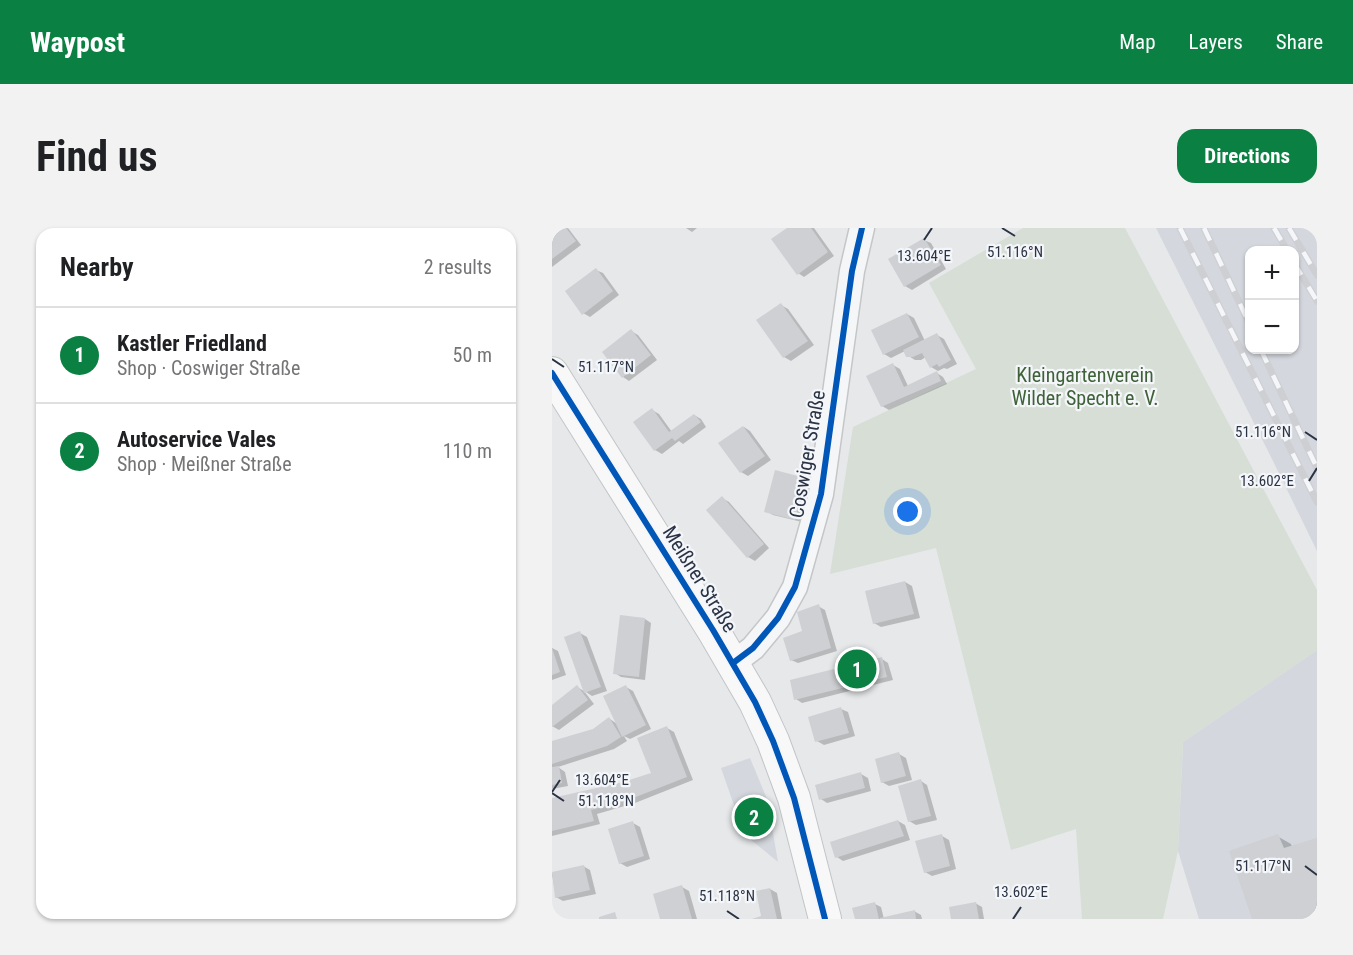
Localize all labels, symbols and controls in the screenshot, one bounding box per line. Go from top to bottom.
text: Waypost [30,26,125,59]
text: Map [1119,30,1156,54]
text: Layers [1189,30,1243,54]
text: Share [1276,30,1323,54]
button: Directions [1177,129,1317,183]
text: Find us [36,132,157,181]
text: 51.116°N [987,243,1043,261]
map controls [1245,246,1299,354]
button: + [1245,246,1299,300]
text: 13.604°E [897,247,951,265]
text: Nearby [60,252,134,282]
text: 2 results [424,255,492,279]
button: − [1245,300,1299,354]
text: Kastler Friedland [117,331,267,356]
text: 1 [74,343,85,367]
text: 50 m [453,343,492,367]
text: Shop · Coswiger Straße [117,356,300,380]
text: 51.117°N [578,358,634,376]
park label: Kleingartenverein Wilder Specht e. V. [1012,363,1158,410]
street label: Coswiger Straße [784,388,830,520]
text: 51.116°N [1235,423,1291,441]
text: Autoservice Vales [117,427,276,452]
text: 2 [74,439,85,463]
text: 110 m [443,439,492,463]
text: Shop · Meißner Straße [117,452,292,476]
text: 13.602°E [1240,472,1294,490]
your location [893,497,922,526]
street label: Meißner Straße [658,521,742,637]
pin: 1 [838,646,876,692]
text: 13.604°E [575,771,629,789]
text: 51.118°N [578,792,634,810]
pin: 2 [734,794,774,840]
text: 51.117°N [1235,857,1291,875]
text: 13.602°E [994,883,1048,901]
text: 51.118°N [699,887,755,905]

